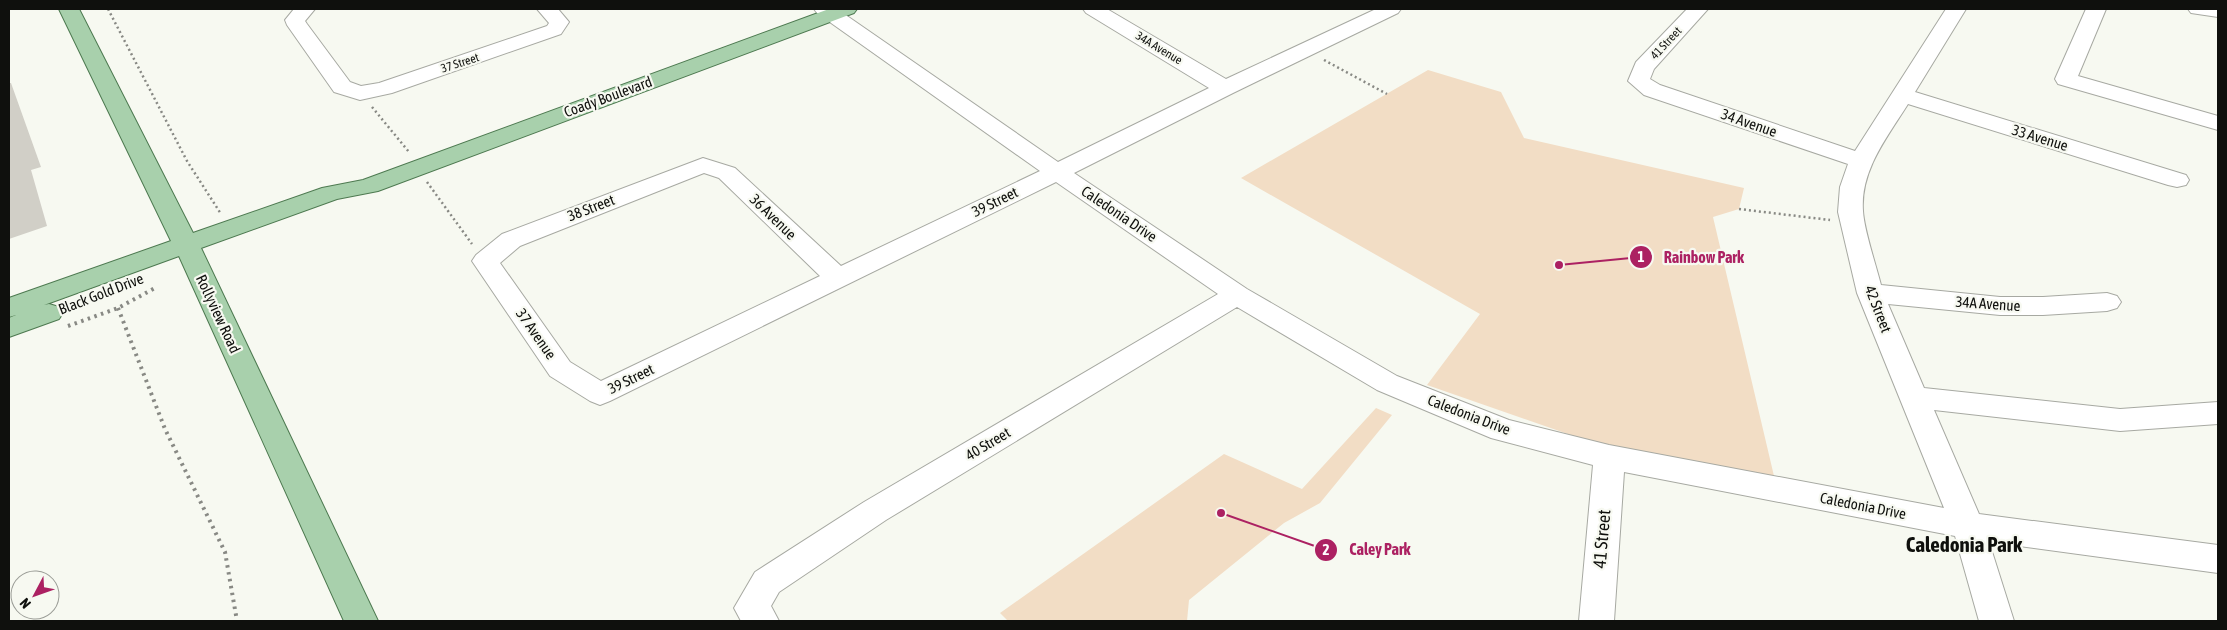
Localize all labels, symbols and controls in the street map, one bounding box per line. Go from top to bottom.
street label: 41 Street [1647,23,1685,62]
street label: 34A Avenue [1133,29,1185,67]
street label: 37 Street [439,50,481,76]
street label: Coady Boulevard [561,73,654,120]
street label: 34 Avenue [1719,105,1779,140]
street label: 33 Avenue [2010,121,2070,154]
street label: Caledonia Drive [1078,182,1160,245]
street label: 39 Street [969,183,1021,220]
street label: 36 Avenue [747,190,800,243]
street label: 38 Street [565,191,617,224]
callout: Rainbow Park [1629,242,1754,273]
text: 1 [1637,248,1645,265]
text: Rainbow Park [1664,248,1745,266]
street label: Black Gold Drive [56,270,146,317]
street label: Rollyview Road [193,272,244,356]
street label: 42 Street [1862,283,1895,335]
street label: 34A Avenue [1955,293,2021,314]
street label: 37 Avenue [513,305,560,362]
street label: 39 Street [605,360,657,397]
street label: Caledonia Drive [1425,391,1513,438]
street label: 40 Street [962,424,1013,463]
street label: Caledonia Drive [1819,489,1908,522]
street label: 41 Street [1588,509,1615,569]
district label: Caledonia Park [1906,532,2023,556]
callout: Caley Park [1314,534,1420,565]
text: Caley Park [1349,540,1412,558]
text: 2 [1322,541,1330,558]
north arrow [10,570,60,620]
text: N [16,595,34,612]

